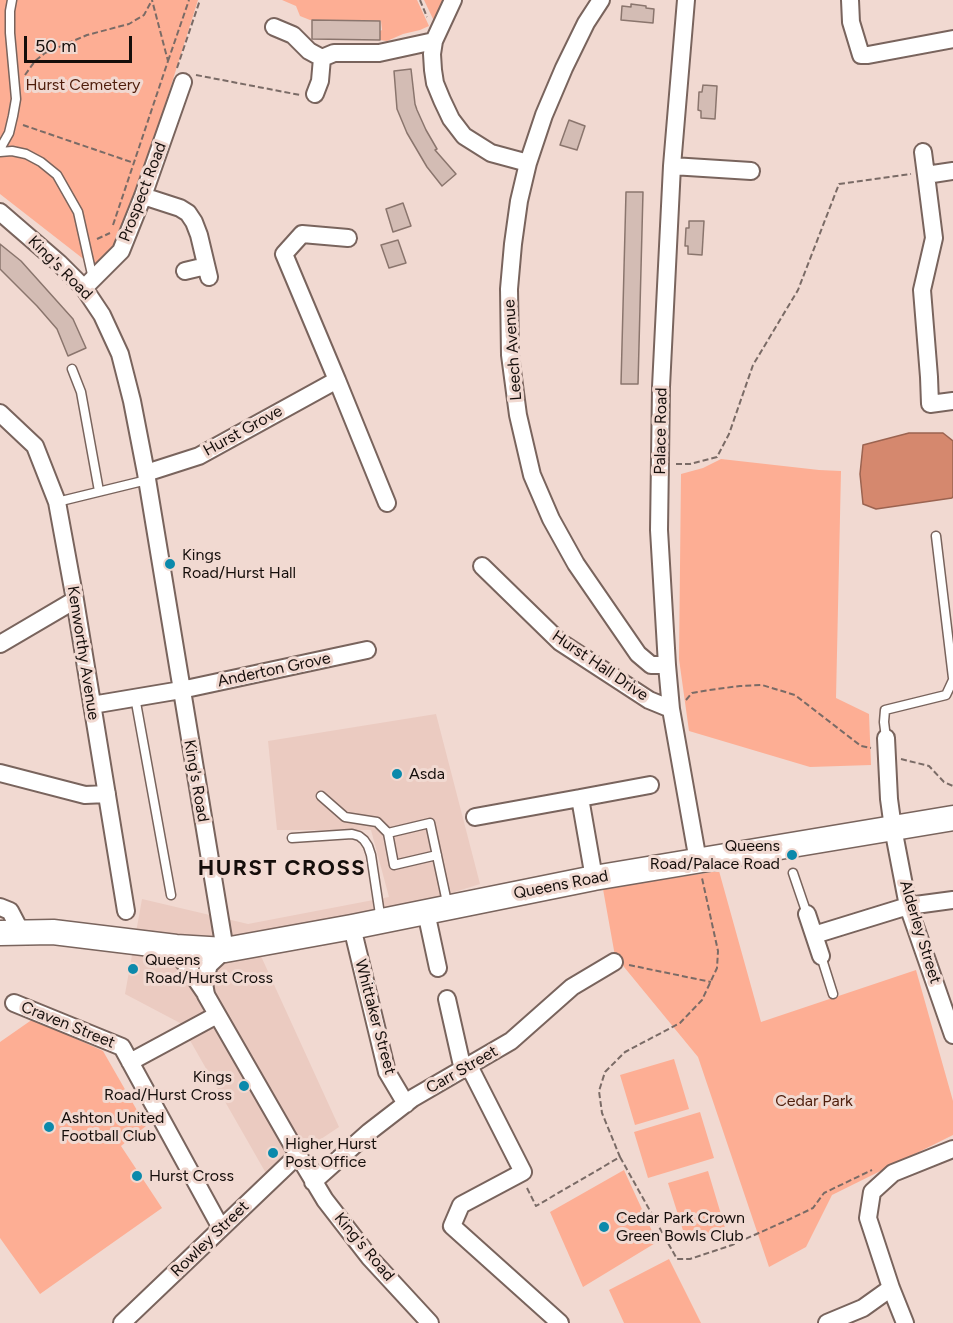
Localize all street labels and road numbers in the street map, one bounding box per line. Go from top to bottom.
street label: Prospect Road [115,140,171,244]
street label: King's Road [24,232,96,304]
street label: Leech Avenue [500,299,526,401]
street label: Palace Road [651,387,671,475]
street label: Hurst Grove [200,401,286,461]
street label: Kenworthy Avenue [63,585,103,721]
street label: Hurst Hall Drive [548,627,652,705]
street label: Anderton Grove [216,649,332,691]
street label: King's Road [179,738,213,824]
street label: Queens Road [512,866,610,904]
street label: Alderley Street [895,878,945,986]
street label: Whittaker Street [350,957,400,1077]
street label: Craven Street [18,997,118,1053]
street label: Carr Street [423,1042,501,1098]
street label: Rowley Street [167,1197,253,1281]
street label: King's Road [330,1209,398,1285]

